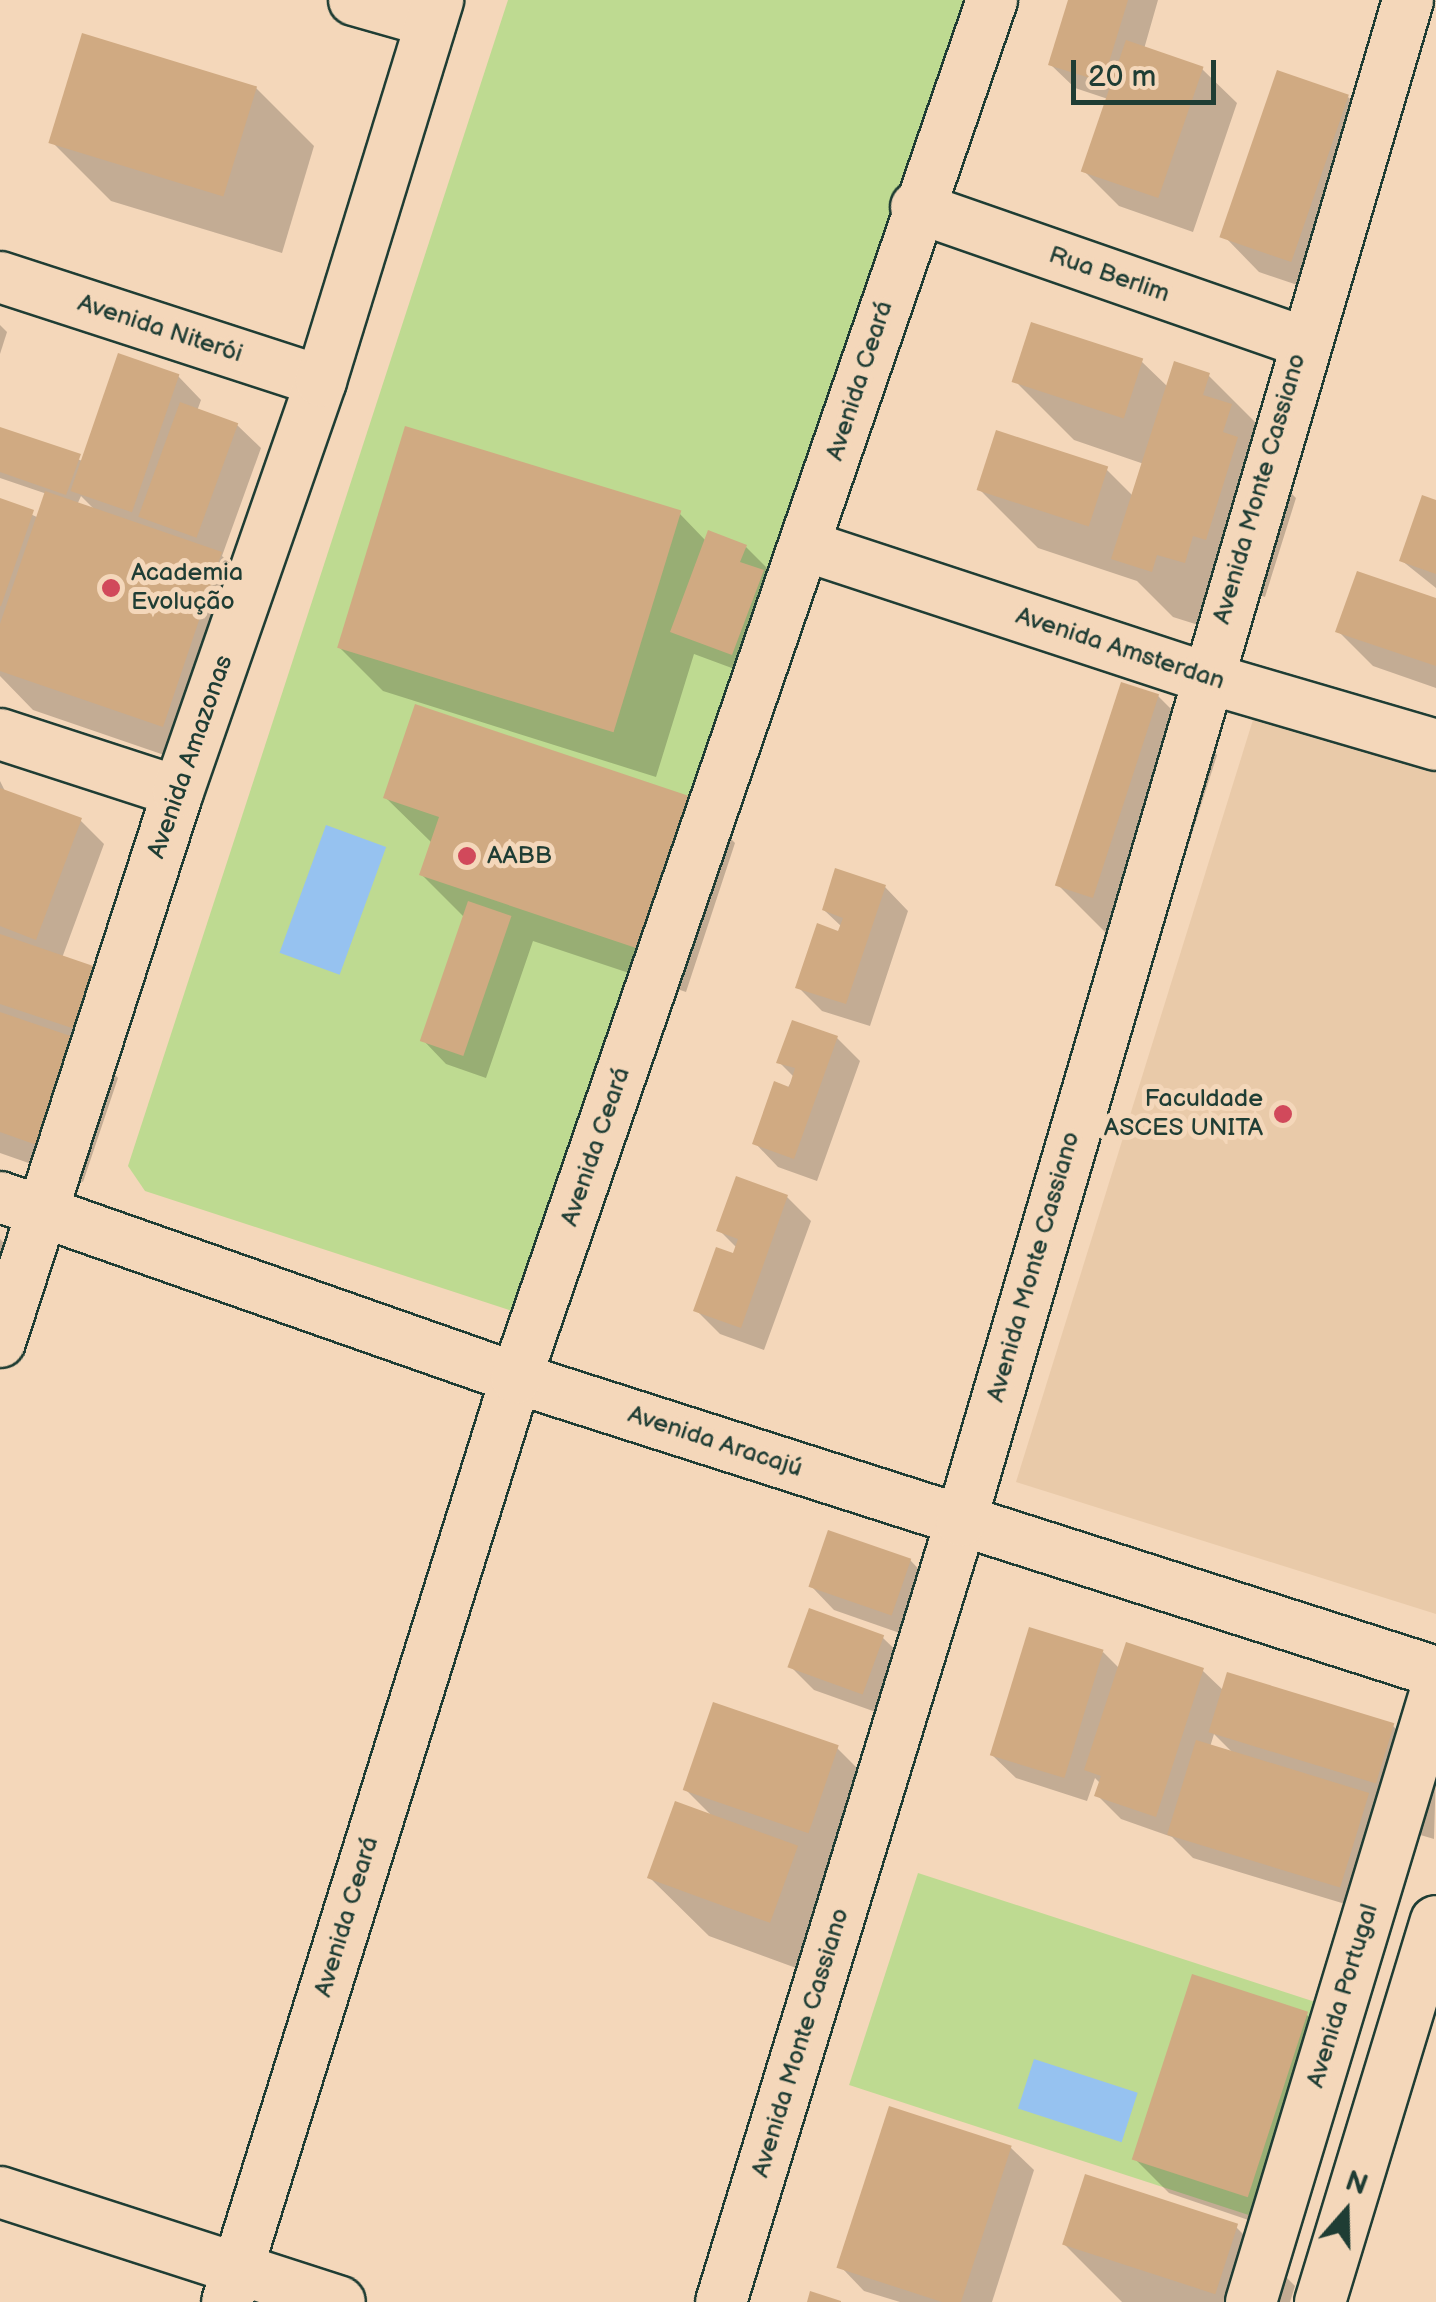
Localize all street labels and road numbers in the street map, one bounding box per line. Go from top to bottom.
street label: Rua Berlim [1045,240,1173,310]
street label: Avenida Niterói [74,288,246,370]
street label: Avenida Ceará [820,298,900,464]
street label: Avenida Monte Cassiano [1207,350,1313,628]
street label: Avenida Amsterdan [1012,601,1228,697]
street label: Avenida Amazonas [142,651,240,863]
street label: Avenida Ceará [555,1064,637,1230]
street label: Avenida Monte Cassiano [981,1128,1087,1406]
street label: Avenida Aracajú [624,1400,806,1484]
street label: Avenida Ceará [308,1833,386,2001]
street label: Avenida Portugal [1301,1901,1385,2091]
street label: Avenida Monte Cassiano [746,1905,856,2181]

